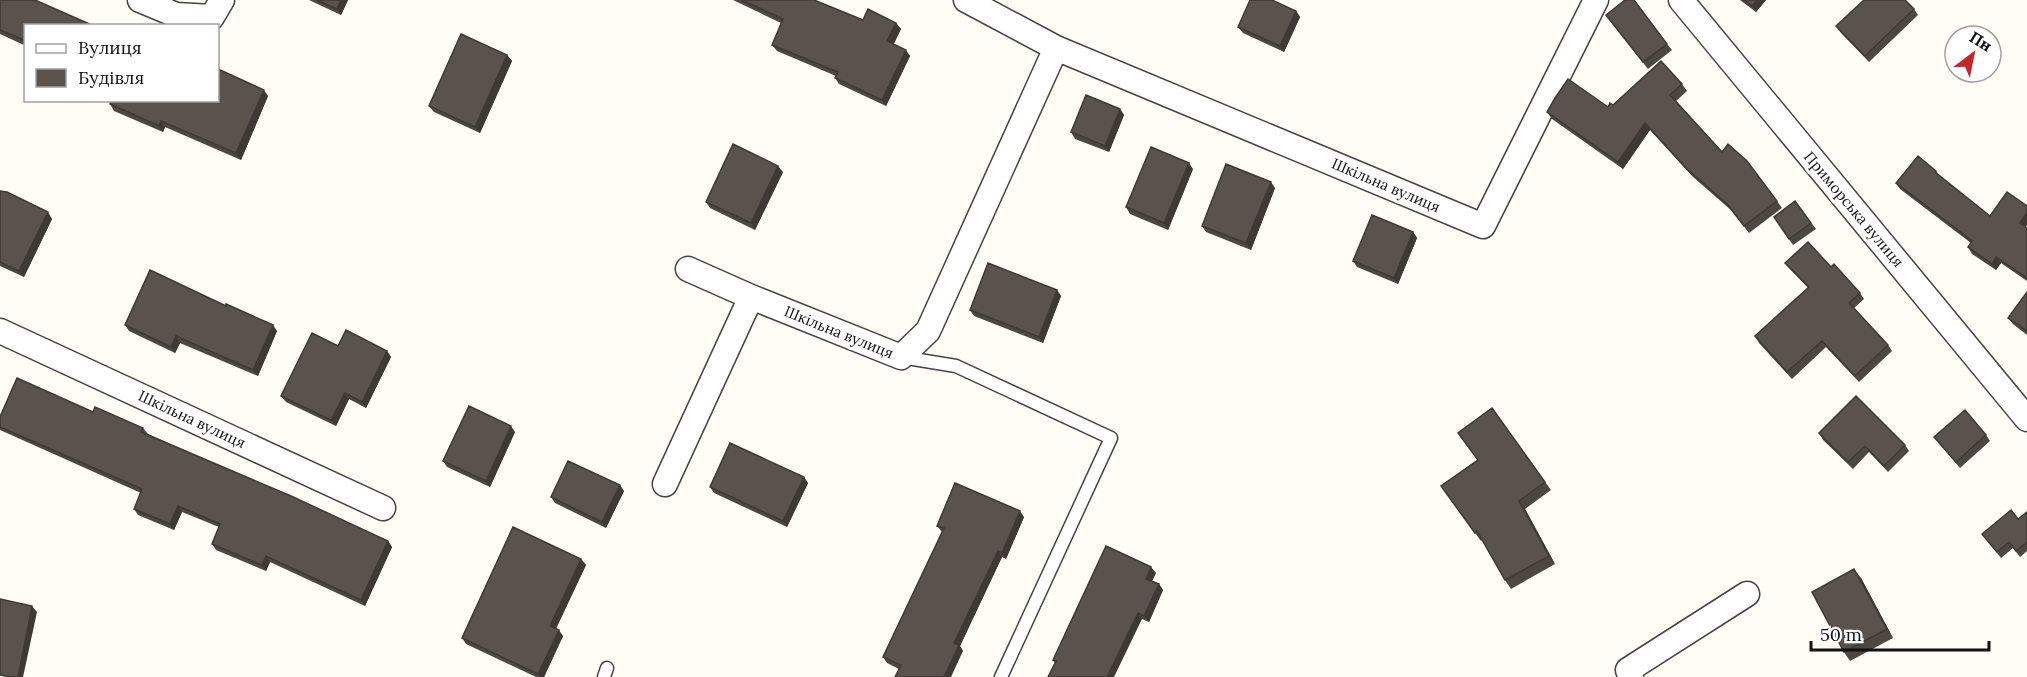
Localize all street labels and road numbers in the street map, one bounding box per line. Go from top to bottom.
street label: Приморська вулиця [1800,147,1908,271]
street label: Шкільна вулиця [1329,154,1443,216]
street label: Шкільна вулиця [782,301,896,363]
street label: Шкільна вулиця [135,386,249,452]

